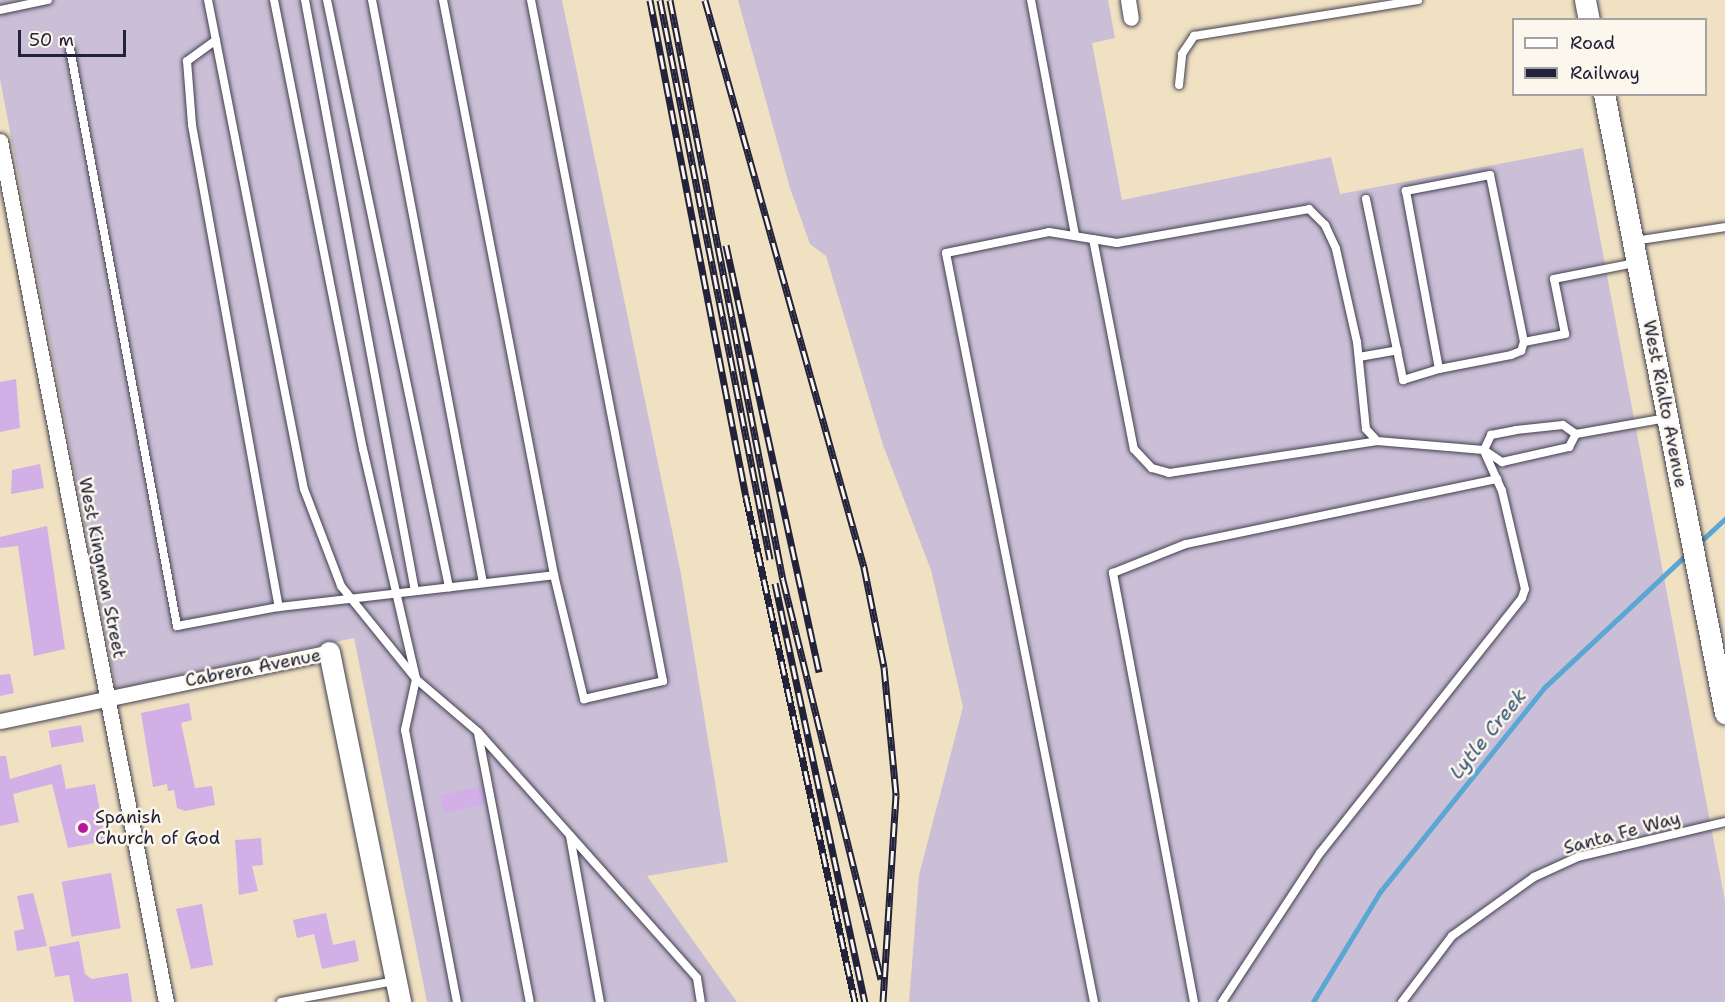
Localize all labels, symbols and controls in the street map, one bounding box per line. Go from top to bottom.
scale bar [21,18,129,56]
legend [1512,18,1707,96]
text: 50 m [29,28,74,52]
text: Road [1570,31,1615,55]
text: Railway [1570,61,1640,85]
street label: West Rialto Avenue [1638,318,1692,490]
street label: West Kingman Street [74,476,130,660]
street label: Cabrera Avenue [183,644,323,692]
water label: Lytle Creek [1444,684,1532,784]
place label: Spanish Church of God [95,807,220,850]
street label: Santa Fe Way [1561,807,1683,859]
marker: Spanish Church of God [76,821,90,835]

